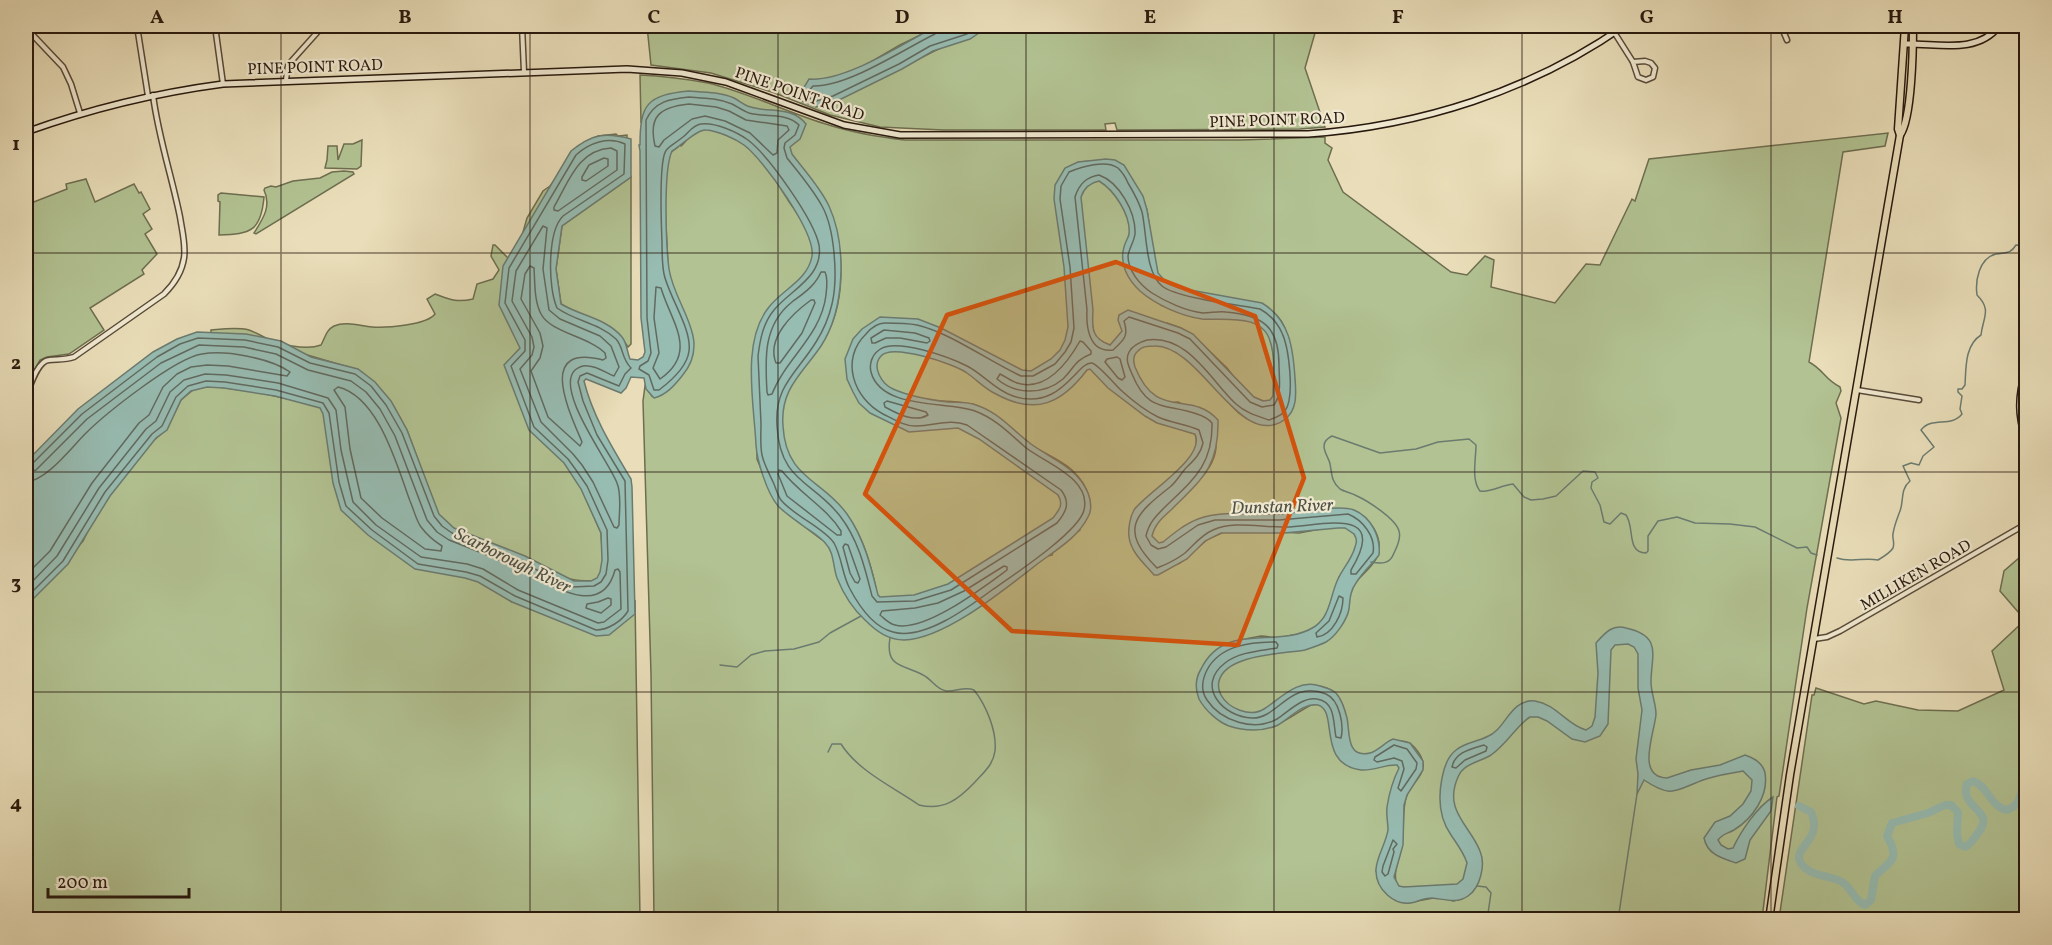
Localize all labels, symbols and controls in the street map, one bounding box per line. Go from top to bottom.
text: A [150,4,164,32]
text: B [398,4,412,32]
text: C [648,4,661,32]
text: D [895,4,909,32]
text: E [1144,4,1156,32]
text: F [1392,4,1404,32]
text: G [1640,4,1654,32]
text: H [1887,4,1903,32]
street label: PINE POINT ROAD [247,55,383,81]
street label: PINE POINT ROAD [732,62,867,127]
street label: PINE POINT ROAD [1209,108,1345,134]
text: 1 [12,131,20,159]
text: 2 [11,350,21,378]
water label: Dunstan River [1230,493,1334,522]
water label: Scarborough River [450,522,575,601]
street label: MILLIKEN ROAD [1856,535,1976,616]
text: 3 [11,570,21,598]
text: 4 [10,790,22,818]
scale bar [48,861,189,899]
text: 200 m [57,871,108,896]

